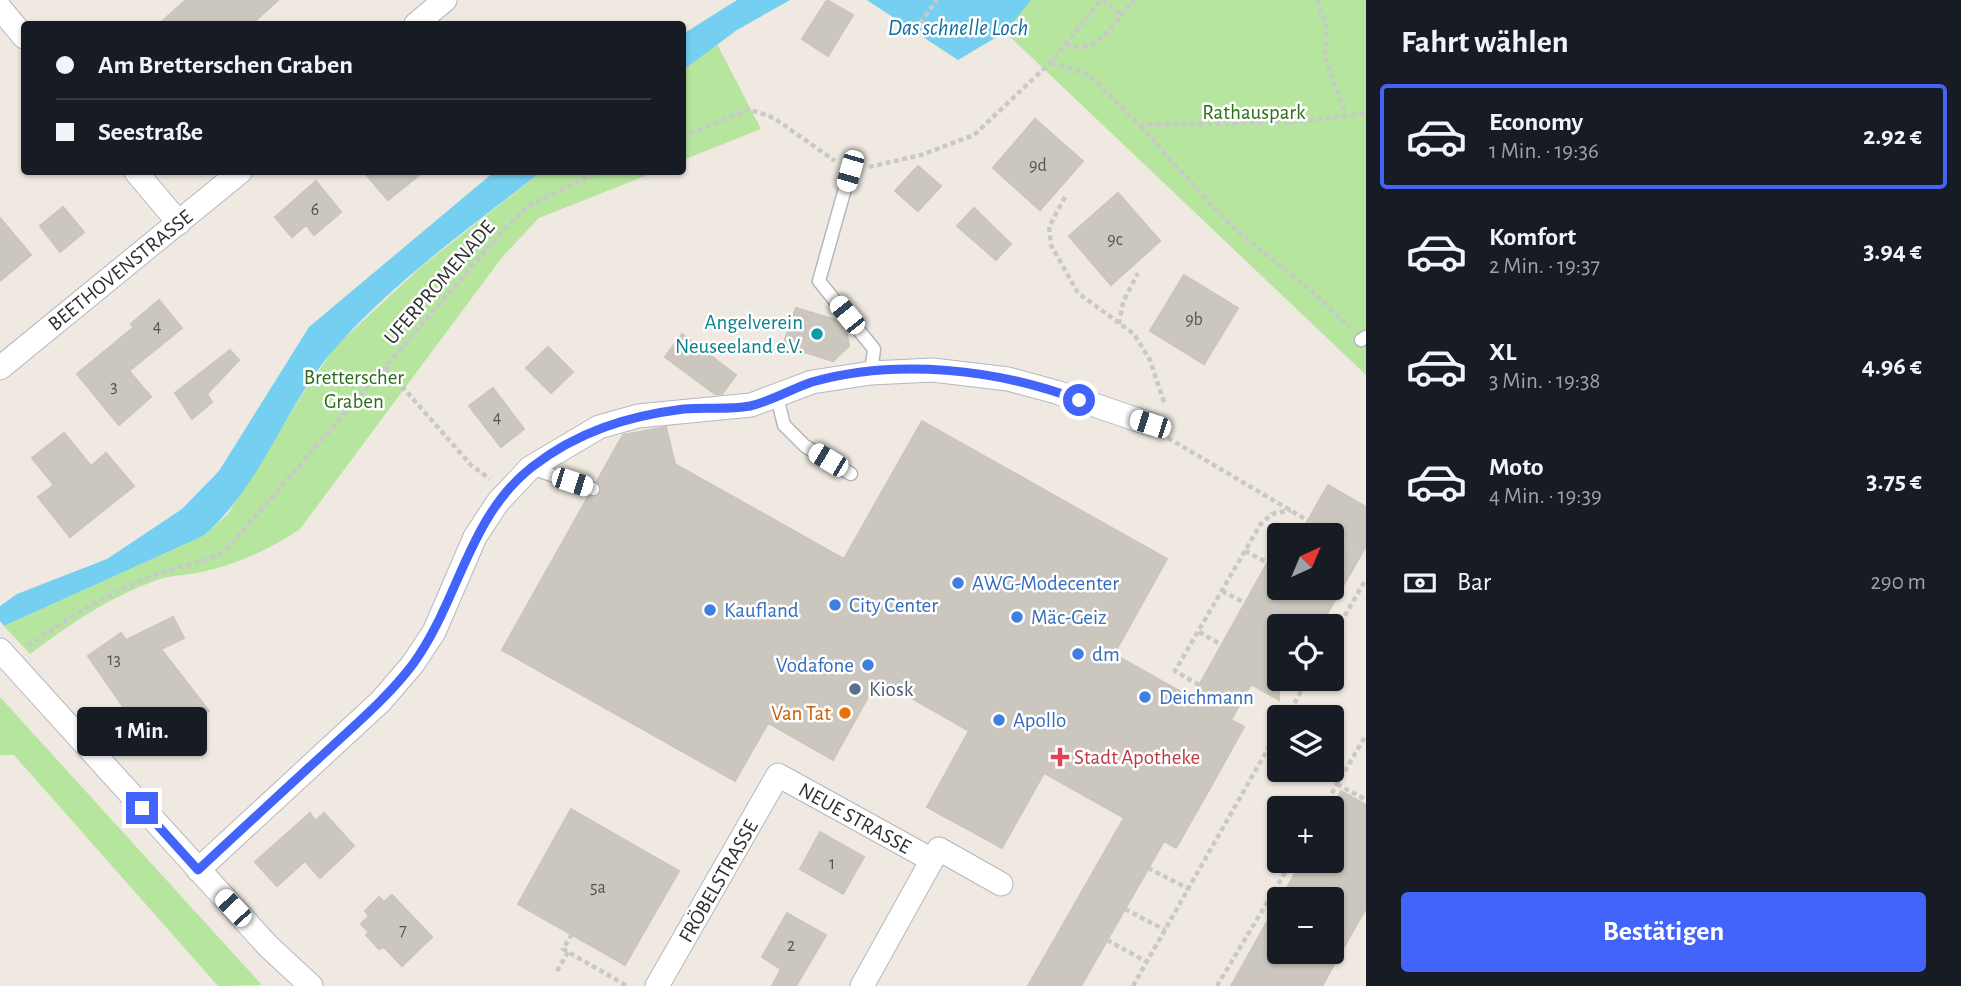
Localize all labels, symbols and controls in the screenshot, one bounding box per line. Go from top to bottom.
water label: Das schnelle Loch [888,17,1028,40]
text: Fahrt wählen [1401,26,1569,58]
text: Am Bretterschen Graben [98,52,353,78]
park label: Rathauspark [1202,102,1306,123]
icon: car [1405,105,1468,168]
text: Economy [1489,109,1583,135]
text: Seestraße [98,119,203,145]
text: 2.92 € [1863,123,1922,149]
text: 1 Min. · 19:36 [1489,140,1599,163]
car [835,148,866,194]
house number: 9d [1029,157,1047,175]
house number: 6 [311,201,319,219]
street label: BEETHOVENSTRASSE [44,206,196,335]
street label: UFERPROMENADE [380,216,499,348]
icon: car [1405,220,1468,283]
text: Komfort [1489,224,1576,250]
house number: 9c [1107,231,1123,249]
text: 3.94 € [1863,238,1922,264]
text: 2 Min. · 19:37 [1489,255,1600,278]
car [826,292,869,338]
house number: 9b [1185,311,1203,329]
place label: Angelverein Neuseeland e.V. [675,312,803,357]
house number: 4 [153,318,162,336]
marker: Angelverein Neuseeland e.V. [809,326,825,342]
icon: car [1405,335,1468,398]
text: XL [1489,339,1516,365]
text: 4.96 € [1862,353,1922,379]
park label: Bretterscher Graben [304,367,404,412]
text: 3 Min. · 19:38 [1489,370,1600,393]
house number: 3 [110,378,118,396]
route start [1063,384,1095,416]
car [1127,408,1174,440]
house number: 4 [493,409,502,427]
car [805,440,852,480]
icon: car [1405,450,1468,513]
text: Moto [1489,454,1544,480]
car [549,466,596,498]
text: 3.75 € [1866,468,1922,494]
text: 4 Min. · 19:39 [1489,485,1602,508]
north arrow [1267,523,1344,600]
map controls [1267,523,1344,964]
icon: cash [1401,564,1439,602]
text: Bar [1457,569,1491,595]
text: 290 m [1870,571,1926,594]
place label: AWG-Modecenter [972,573,1119,594]
marker: AWG-Modecenter [950,575,966,591]
place label: City Center [849,595,938,616]
marker: City Center [827,597,843,613]
place label: Kaufland [724,600,799,621]
marker: Kaufland [702,602,718,618]
place label: Mäc-Geiz [1031,607,1107,628]
marker: Mäc-Geiz [1009,609,1025,625]
button: locate [1267,614,1344,691]
place label: dm [1092,644,1120,665]
marker: dm [1070,646,1086,662]
house number: 13 [107,651,121,669]
place label: Vodafone [776,655,854,676]
marker: Vodafone [860,657,876,673]
place label: Kiosk [869,679,914,700]
marker: Kiosk [847,681,863,697]
place label: Deichmann [1159,687,1254,708]
marker: Deichmann [1137,689,1153,705]
place label: Van Tat [771,703,831,724]
marker: Van Tat [837,705,853,721]
button: layers [1267,705,1344,782]
callout: 1 Min. [77,706,207,756]
place label: Apollo [1013,710,1066,731]
marker: Apollo [991,712,1007,728]
text: 1 Min. [115,720,169,743]
place label: Stadt Apotheke [1074,747,1200,768]
marker: Stadt Apotheke [1052,749,1068,765]
street label: NEUE STRASSE [795,779,914,858]
route end [126,792,158,824]
button: + [1267,796,1344,873]
street label: FRÖBELSTRASSE [674,816,762,946]
house number: 1 [829,855,835,873]
house number: 5a [590,879,606,897]
car [211,885,256,931]
button: − [1267,887,1344,964]
button: Bestätigen [1401,892,1926,972]
house number: 7 [399,922,407,940]
house number: 2 [787,937,795,955]

